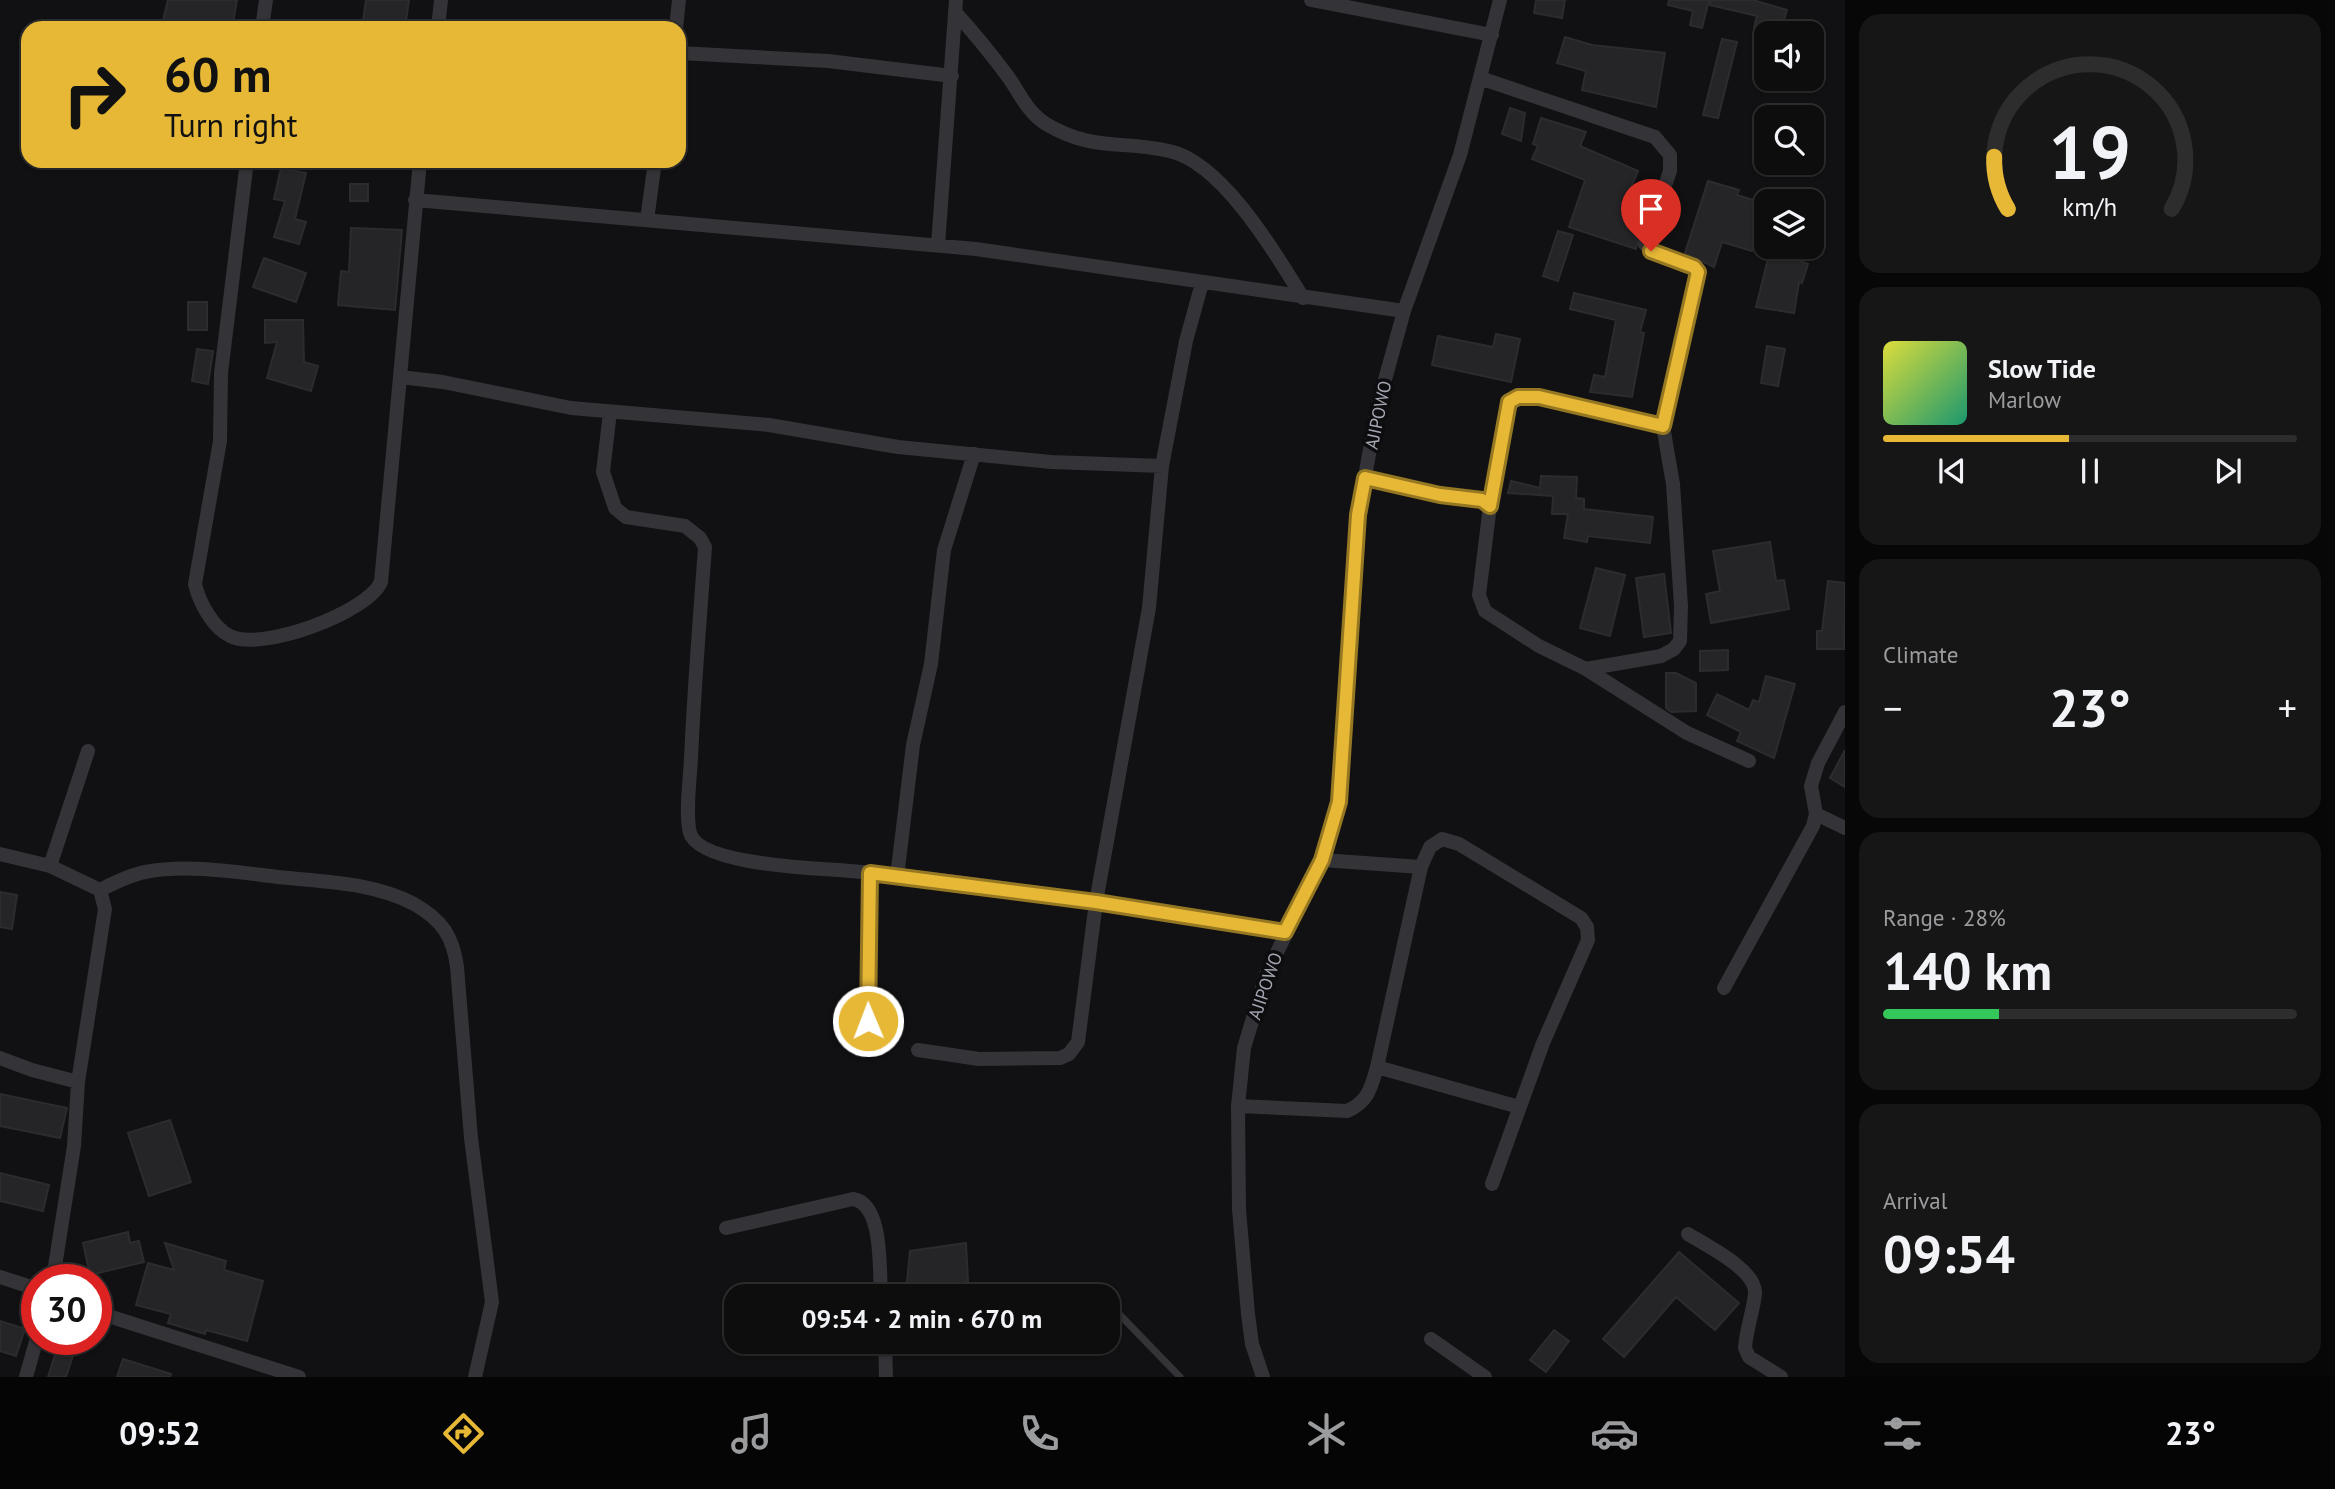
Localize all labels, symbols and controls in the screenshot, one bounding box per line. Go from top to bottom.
map controls [1754,21,1824,259]
button: sound [1754,21,1824,91]
text: 60 m [164,42,271,106]
icon: right [49,49,140,140]
text: Turn right [164,104,298,146]
button: search [1754,105,1824,175]
text: 19 [2049,106,2131,200]
pin [1621,179,1681,251]
button: layers [1754,189,1824,259]
icon: arrive [1632,190,1670,228]
text: km/h [2063,191,2117,223]
text: Slow Tide [1988,352,2096,385]
street label: AJIPOWO [1360,379,1396,451]
text: Marlow [1988,385,2061,414]
icon: previous [1933,452,1971,490]
icon: pause [2071,452,2109,490]
icon: next [2209,452,2247,490]
text: Climate [1883,640,1958,669]
text: 23° [2049,674,2131,741]
text: − [1883,683,1902,732]
text: + [2278,683,2297,732]
text: Range · 28% [1883,903,2006,932]
text: 140 km [1883,937,2052,1004]
street label: AJIPOWO [1243,949,1287,1023]
position arrow [831,984,905,1058]
text: Arrival [1883,1186,1947,1215]
text: 09:54 [1883,1220,2015,1287]
speed limit sign: 30 [21,1264,112,1355]
text: 09:54 · 2 min · 670 m [802,1302,1042,1335]
icon: directions [439,1409,488,1458]
icon: music [727,1409,776,1458]
icon: phone [1015,1409,1064,1458]
icon: climate [1302,1409,1351,1458]
icon: car [1590,1409,1639,1458]
icon: filters [1878,1409,1927,1458]
text: 09:52 [119,1412,201,1454]
text: 23° [2165,1412,2216,1454]

